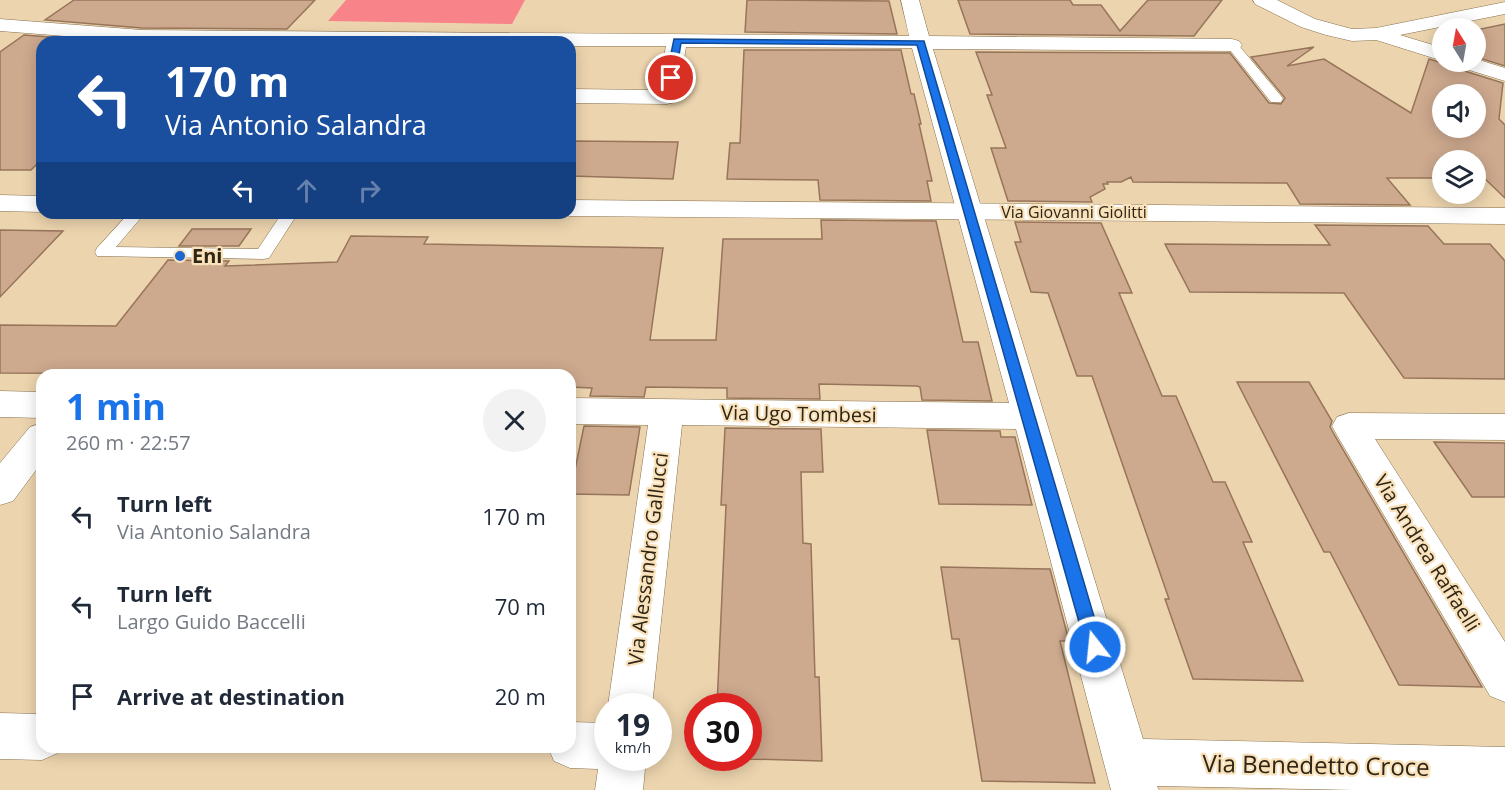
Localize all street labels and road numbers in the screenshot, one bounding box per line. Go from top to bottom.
street label: Via Giovanni Giolitti [1001,201,1147,223]
street label: Via Ugo Tombesi [721,399,877,428]
street label: Via Alessandro Gallucci [621,451,674,667]
street label: Via Andrea Raffaelli [1368,469,1487,636]
street label: Via Benedetto Croce [1202,746,1430,783]

